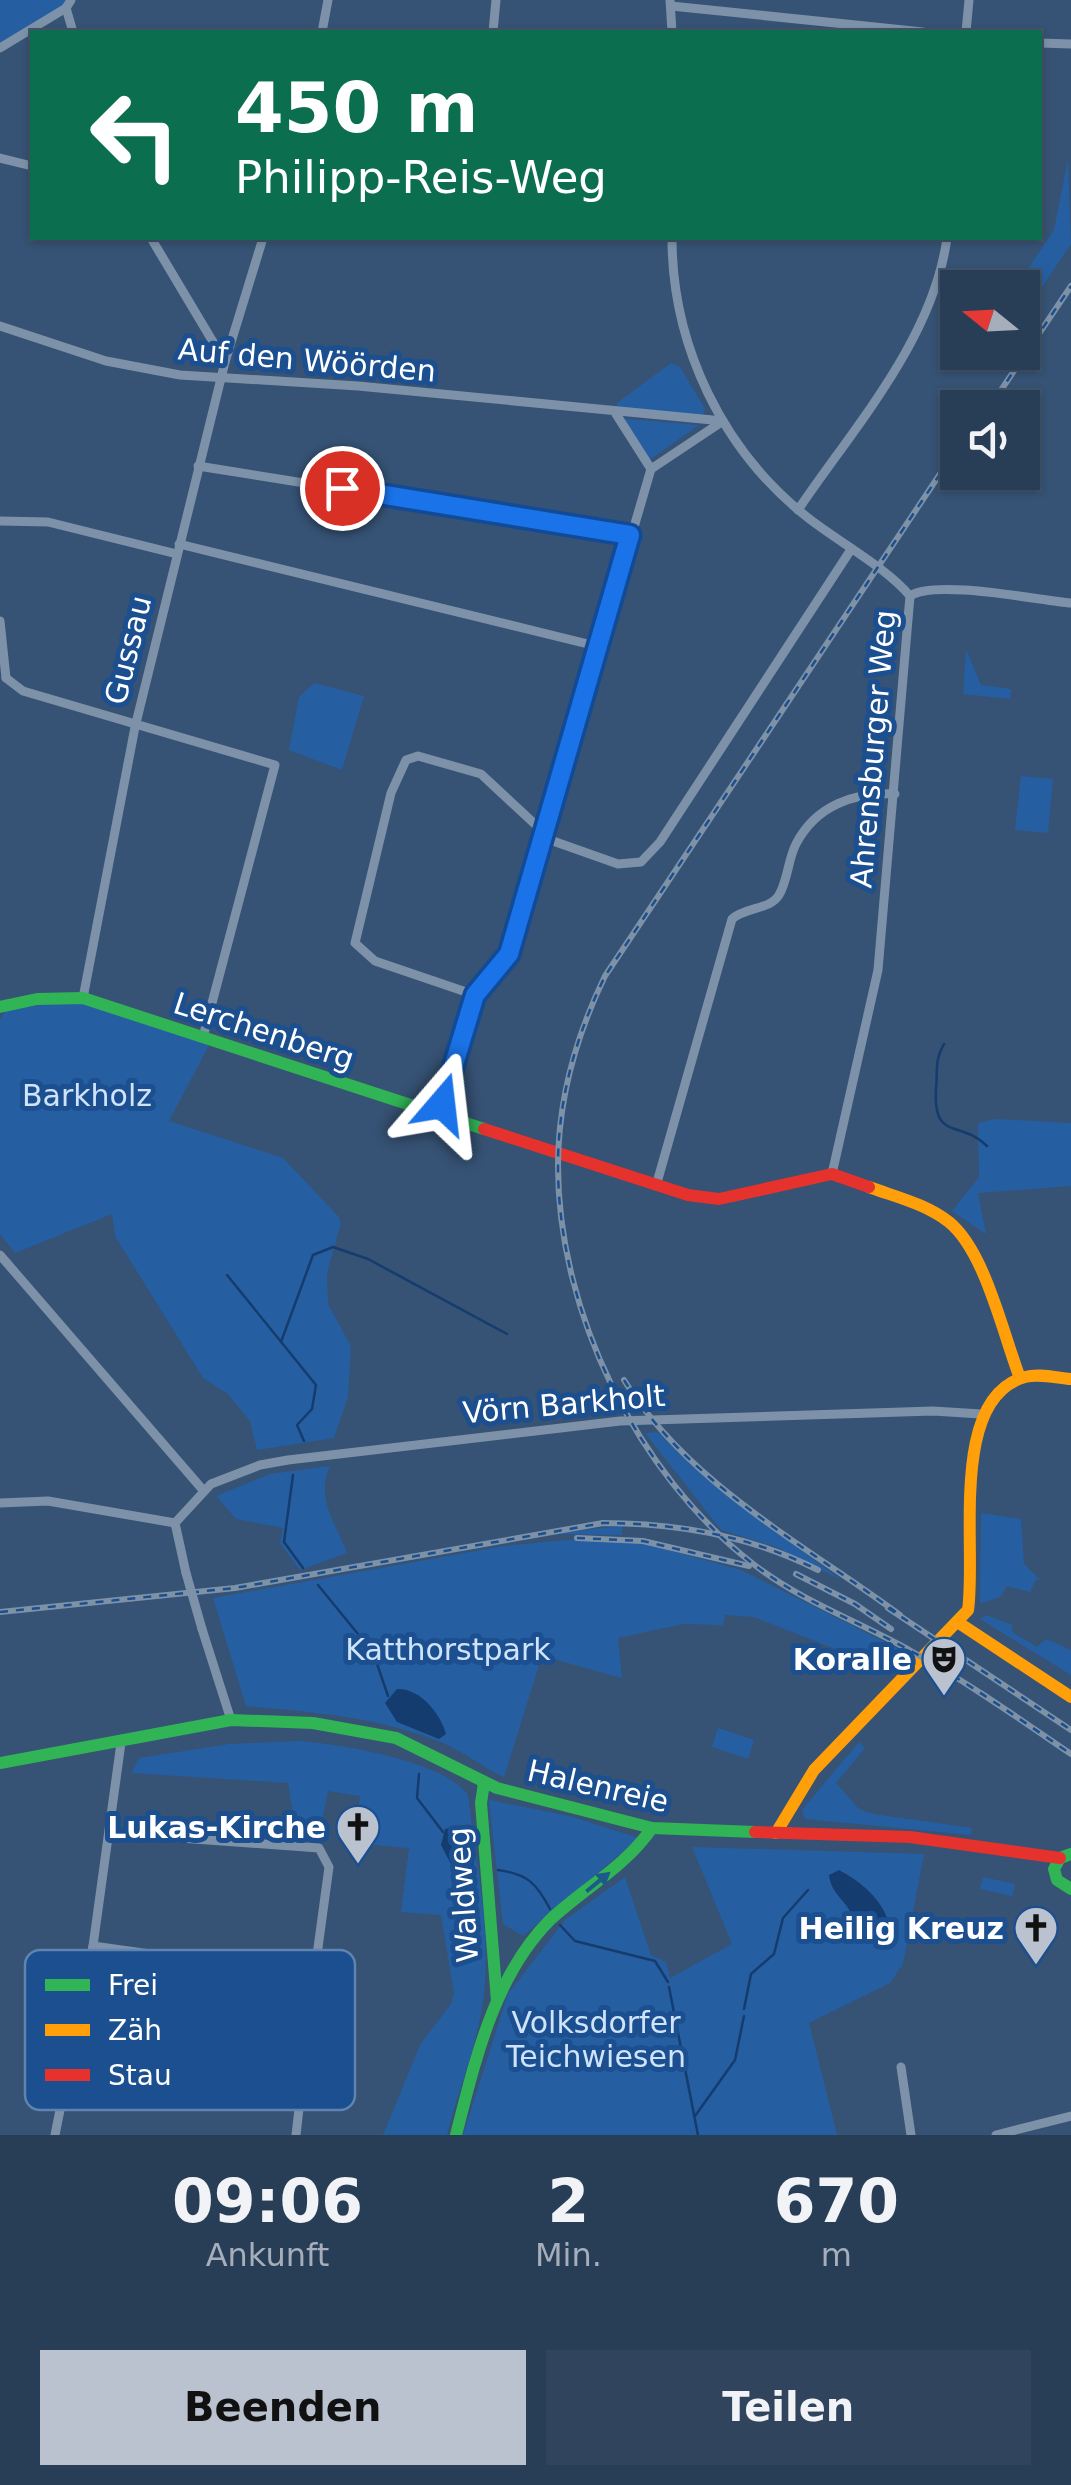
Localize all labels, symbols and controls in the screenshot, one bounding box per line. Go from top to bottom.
text: 450 m [235,67,478,149]
icon: left [70,70,200,200]
text: Philipp-Reis-Weg [235,151,607,204]
north arrow [940,270,1040,370]
map controls [940,270,1040,490]
street label: Auf den Wöörden [177,331,437,389]
button: sound [940,390,1040,490]
pin [300,446,385,531]
icon: arrive [315,461,370,516]
street label: Gussau [98,592,158,708]
street label: Ahrensburger Weg [843,609,903,889]
street label: Lerchenberg [169,985,359,1077]
position arrow [390,1052,494,1156]
park label: Barkholz [22,1078,152,1113]
street label: Vörn Barkholt [461,1378,667,1430]
park label: Katthorstpark [345,1632,551,1667]
theatre icon: Koralle [921,1636,967,1697]
place label: Koralle [793,1642,912,1677]
street label: Halenreie [524,1753,672,1819]
church icon: Lukas-Kirche [335,1804,381,1865]
place label: Lukas-Kirche [107,1810,326,1845]
street label: Waldweg [441,1826,485,1964]
one-way arrow [585,1872,610,1893]
church icon: Heilig Kreuz [1013,1905,1059,1966]
place label: Heilig Kreuz [799,1911,1004,1946]
legend [25,1950,355,2110]
text: Frei [108,1969,158,2002]
park label: Volksdorfer Teichwiesen [505,2005,686,2074]
text: Zäh [108,2014,162,2047]
text: Stau [108,2059,172,2092]
text: 09:06 [172,2166,363,2236]
text: 2 [547,2166,589,2236]
text: 670 [774,2166,899,2236]
text: Ankunft [206,2236,329,2274]
text: Min. [535,2236,602,2274]
text: m [821,2236,852,2274]
button: Beenden [40,2350,526,2465]
button: Teilen [546,2350,1031,2465]

